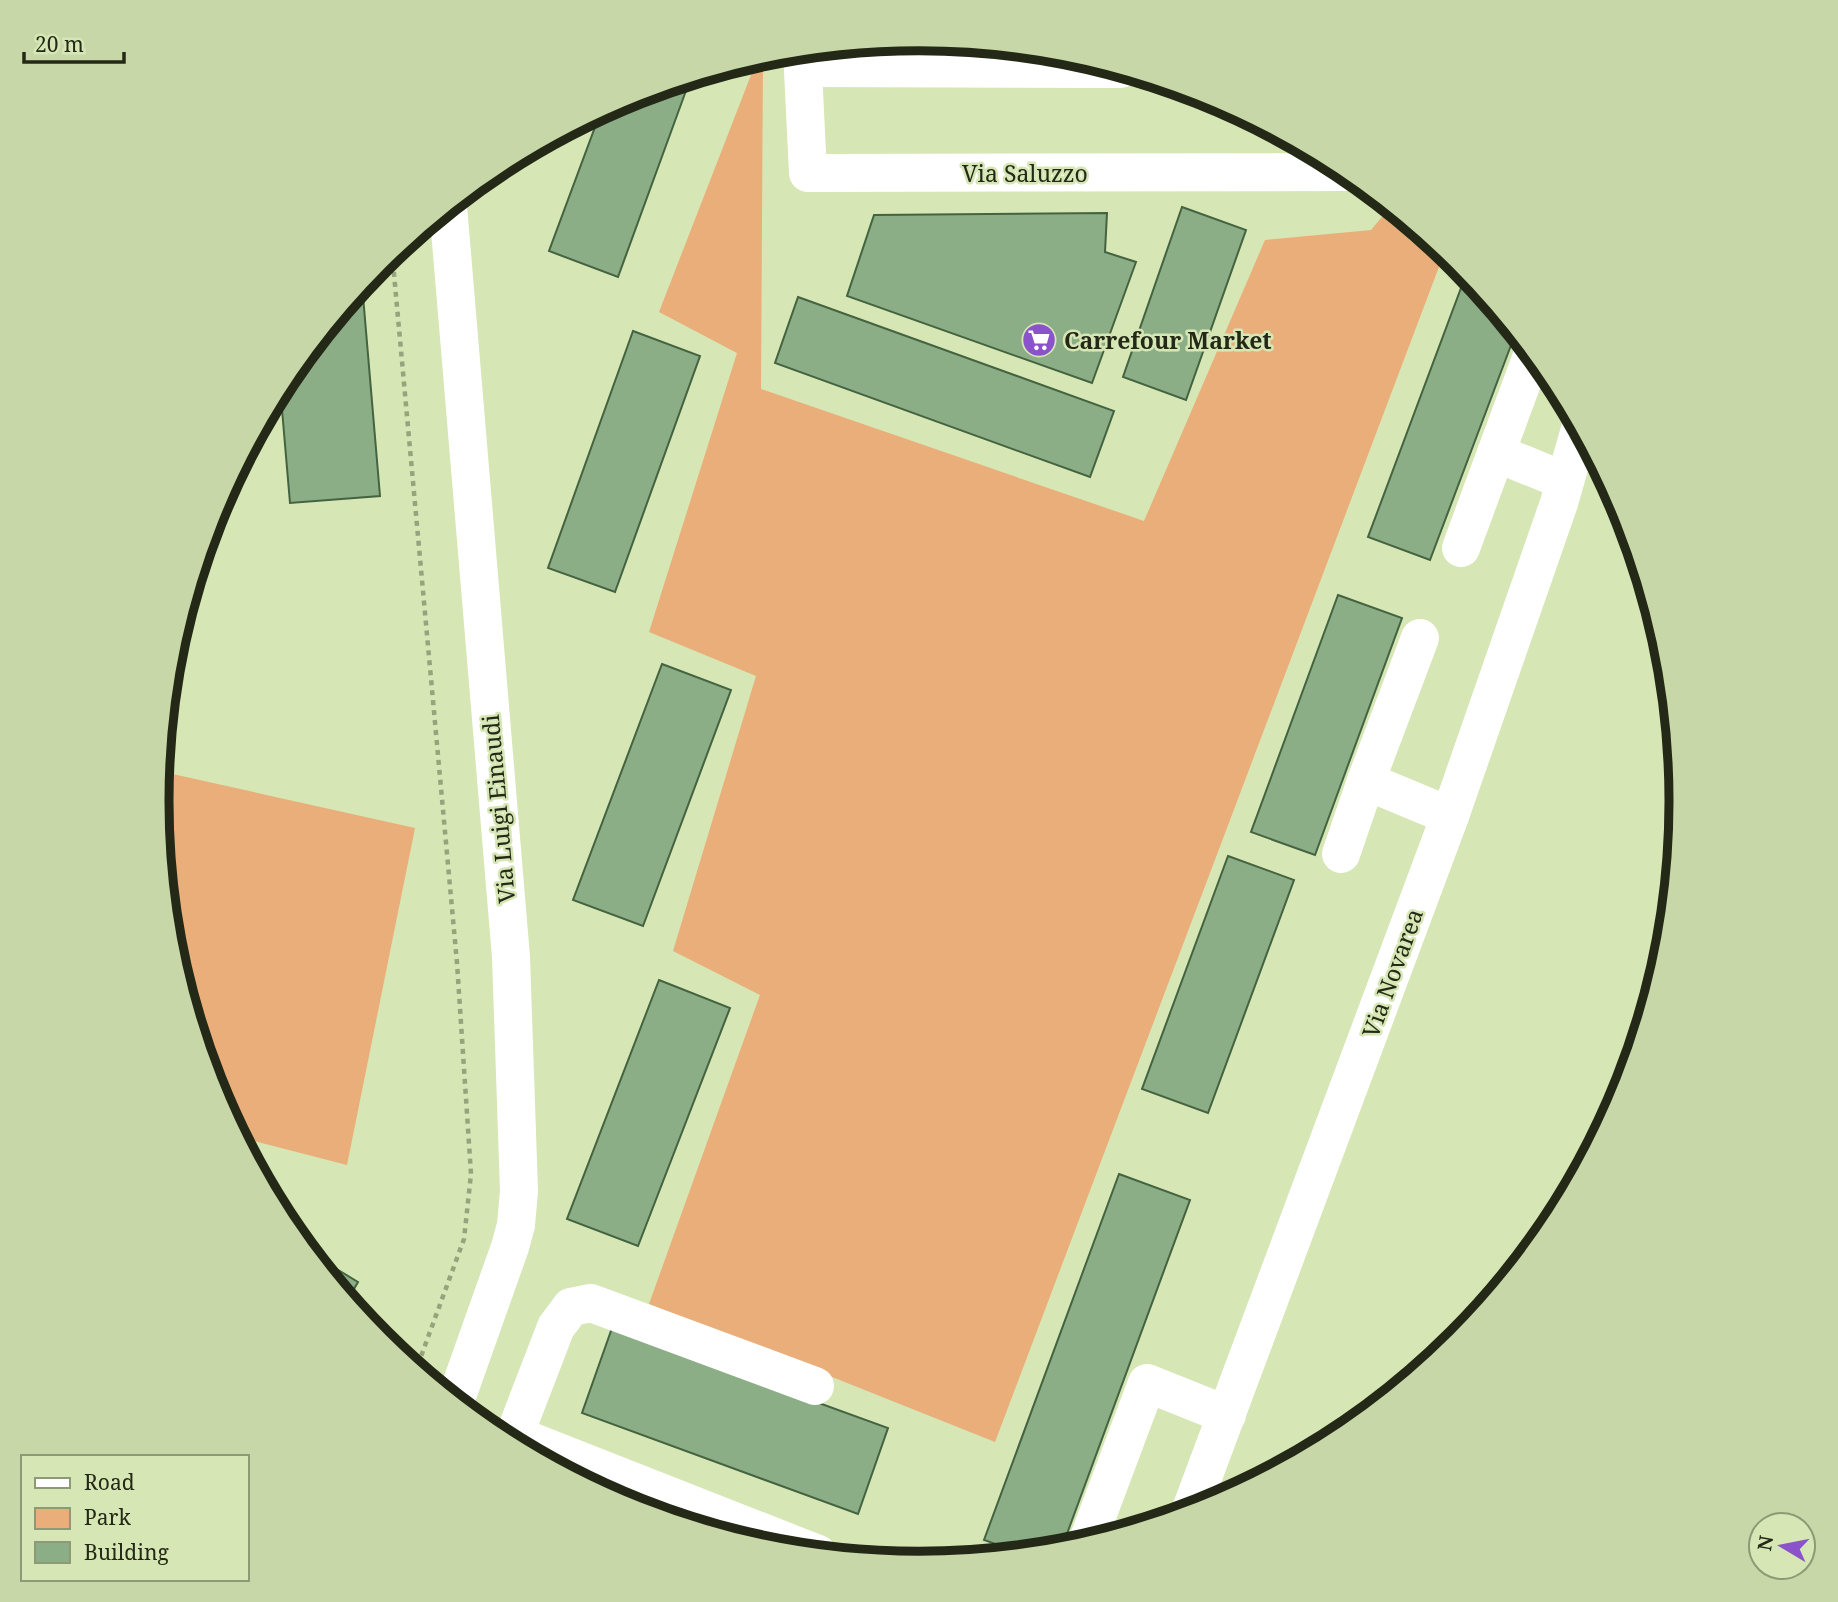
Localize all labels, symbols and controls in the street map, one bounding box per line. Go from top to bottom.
scale bar [24,21,124,65]
text: 20 m [35,30,84,58]
street label: Via Saluzzo [962,157,1088,189]
supermarket icon: Carrefour Market [1020,321,1058,359]
place label: Carrefour Market [1064,324,1272,356]
street label: Via Luigi Einaudi [474,713,522,905]
street label: Via Novarea [1354,904,1430,1042]
legend [21,1455,248,1581]
text: Road [84,1468,135,1496]
text: Park [84,1503,131,1531]
north arrow [1747,1511,1817,1581]
text: N [1751,1533,1779,1553]
text: Building [84,1538,169,1566]

